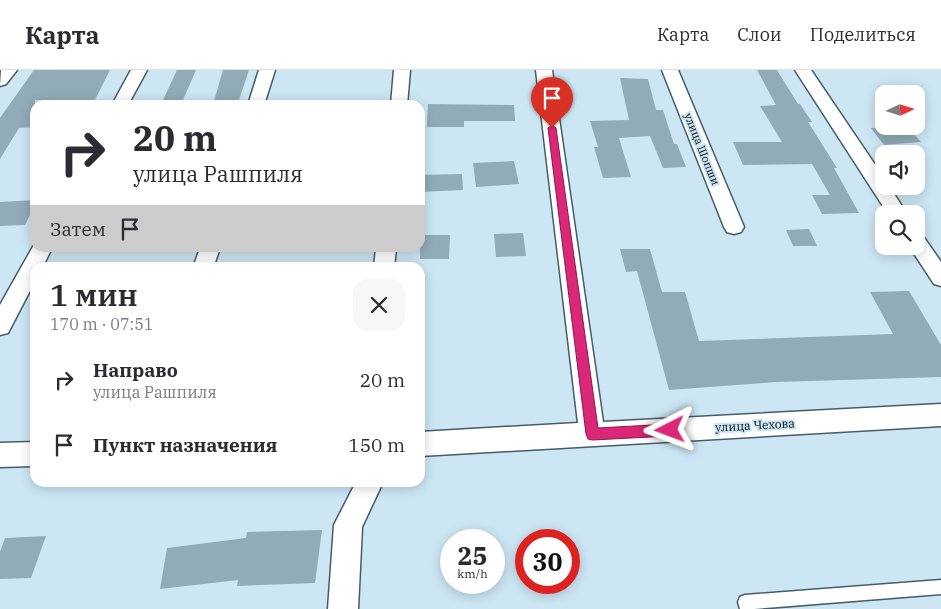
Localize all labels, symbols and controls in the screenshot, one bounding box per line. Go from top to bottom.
text: Карта [25,19,100,51]
text: Карта [657,23,709,46]
text: Слои [737,23,782,46]
text: Поделиться [810,23,916,46]
pin [531,77,573,128]
icon: arrive [538,84,566,112]
north arrow [875,85,925,135]
map controls [875,85,925,255]
street label: улица Шопши [681,111,723,187]
text: 20 m [133,115,217,161]
icon: right [50,120,115,185]
button: sound [875,145,925,195]
text: улица Рашпиля [133,159,303,188]
button: search [875,205,925,255]
icon: arrive [116,215,144,243]
text: Затем [50,217,106,241]
text: 1 мин [50,275,138,314]
button: close [353,279,405,331]
text: 170 m · 07:51 [50,314,153,334]
text: Направо [93,358,178,382]
icon: right [50,366,78,394]
text: 20 m [360,368,405,392]
text: улица Рашпиля [93,382,217,402]
position arrow [643,403,695,455]
street label: улица Чехова [715,415,796,435]
icon: arrive [50,431,78,459]
text: Пункт назначения [93,433,277,457]
text: 150 m [348,433,405,457]
speed limit sign: 30 [515,529,580,594]
text: 25 [457,539,488,572]
text: km/h [457,566,488,581]

